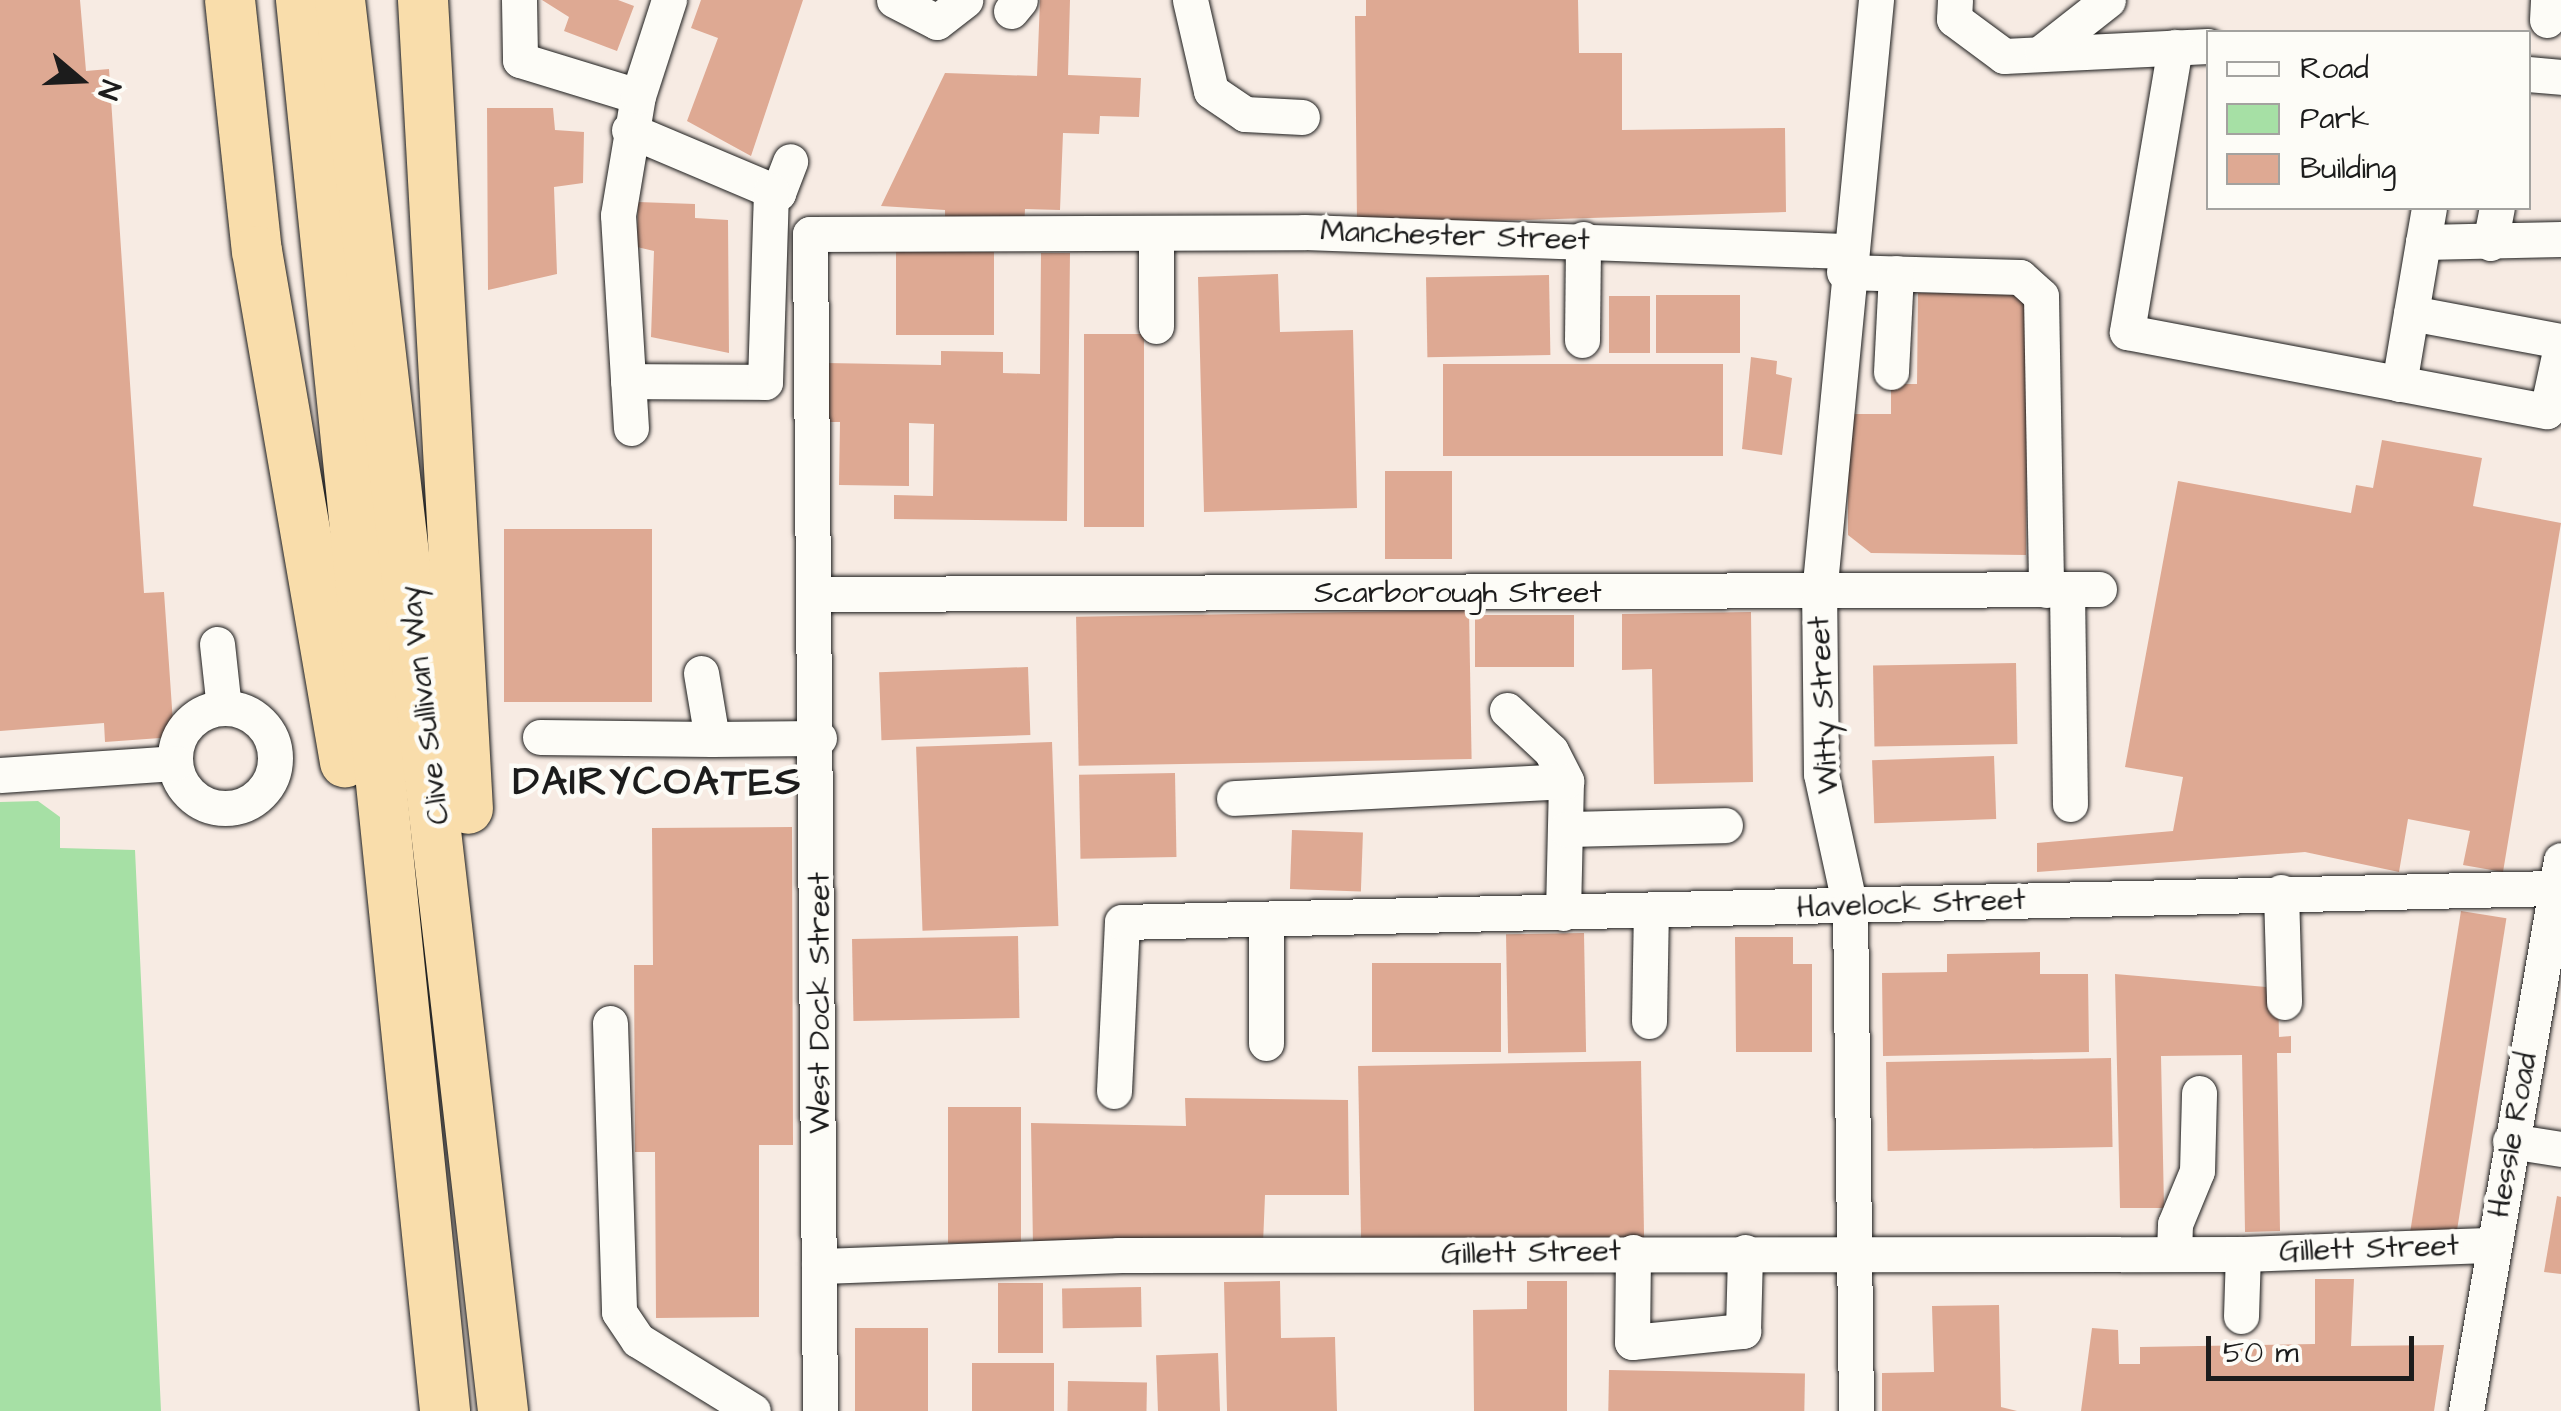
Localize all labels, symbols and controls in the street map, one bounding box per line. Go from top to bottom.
north arrow [30,30,130,130]
legend [2206,30,2531,210]
text: Road [2300,48,2369,90]
text: N [88,75,130,105]
text: Park [2300,98,2369,140]
text: Building [2300,148,2396,190]
street label: Manchester Street [1320,213,1590,259]
street label: Scarborough Street [1314,575,1602,611]
street label: Clive Sullivan Way [392,583,458,827]
street label: Witty Street [1801,615,1847,795]
district label: DAIRYCOATES [513,759,803,807]
street label: West Dock Street [802,872,838,1134]
street label: Havelock Street [1796,882,2026,926]
street label: Hessle Road [2481,1050,2545,1220]
street label: Gillett Street [2279,1228,2459,1270]
street label: Gillett Street [1441,1233,1621,1273]
scale bar [2211,1316,2418,1378]
text: 50 m [2223,1332,2299,1374]

